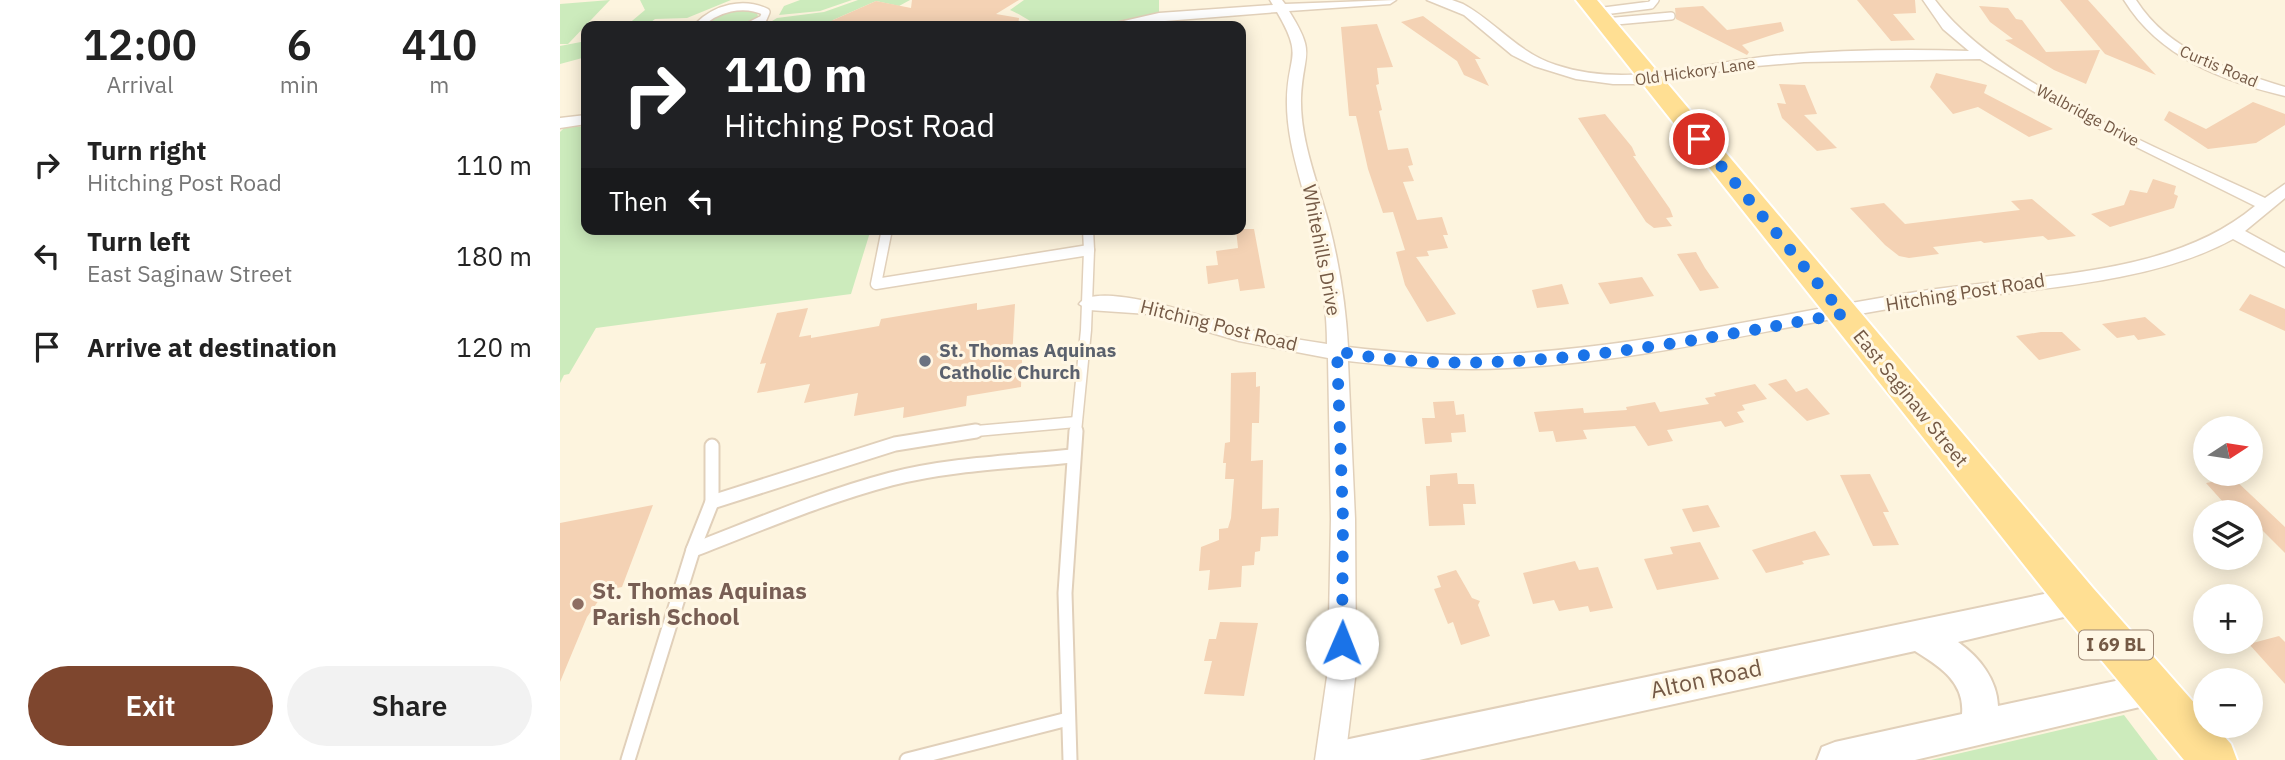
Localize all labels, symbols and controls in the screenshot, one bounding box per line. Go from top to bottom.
text: 12:00 [83,17,197,72]
text: 6 [287,17,312,72]
text: 410 [402,17,477,72]
street label: Curtis Road [2177,41,2261,91]
text: 110 m [724,42,868,105]
icon: right [609,49,700,140]
street label: Old Hickory Lane [1633,53,1757,89]
text: Arrival [106,69,173,99]
text: min [280,69,319,99]
text: m [429,69,449,99]
street label: Walbridge Drive [2033,80,2143,151]
text: Hitching Post Road [724,104,995,146]
pin [1669,109,1729,169]
icon: arrive [1680,120,1718,158]
text: Turn right [87,133,206,167]
icon: right [28,146,66,184]
text: 110 m [456,148,532,182]
text: Hitching Post Road [87,167,282,197]
icon: left [682,182,720,220]
street label: Whitehills Drive [1298,182,1346,318]
text: Then [609,184,668,218]
text: Turn left [87,224,190,258]
icon: left [28,237,66,275]
text: 180 m [456,239,532,273]
text: East Saginaw Street [87,258,292,288]
street label: Hitching Post Road [1884,268,2046,316]
street label: Hitching Post Road [1138,294,1300,356]
street label: East Saginaw Street [1848,325,1974,471]
icon: arrive [28,328,66,366]
text: Arrive at destination [87,330,337,364]
text: 120 m [456,330,532,364]
place label: St. Thomas Aquinas Catholic Church [939,338,1116,384]
marker: St. Thomas Aquinas Catholic Church [917,353,933,369]
north arrow [2193,416,2263,486]
map controls [2193,416,2263,738]
button: layers [2193,500,2263,570]
place label: St. Thomas Aquinas Parish School [592,575,807,631]
button: + [2193,584,2263,654]
marker: St. Thomas Aquinas Parish School [570,596,586,612]
position arrow [1305,606,1379,680]
road number: I 69 BL [2079,630,2153,660]
street label: Alton Road [1647,652,1764,704]
button: Exit [28,666,273,746]
button: Share [287,666,532,746]
button: − [2193,668,2263,738]

